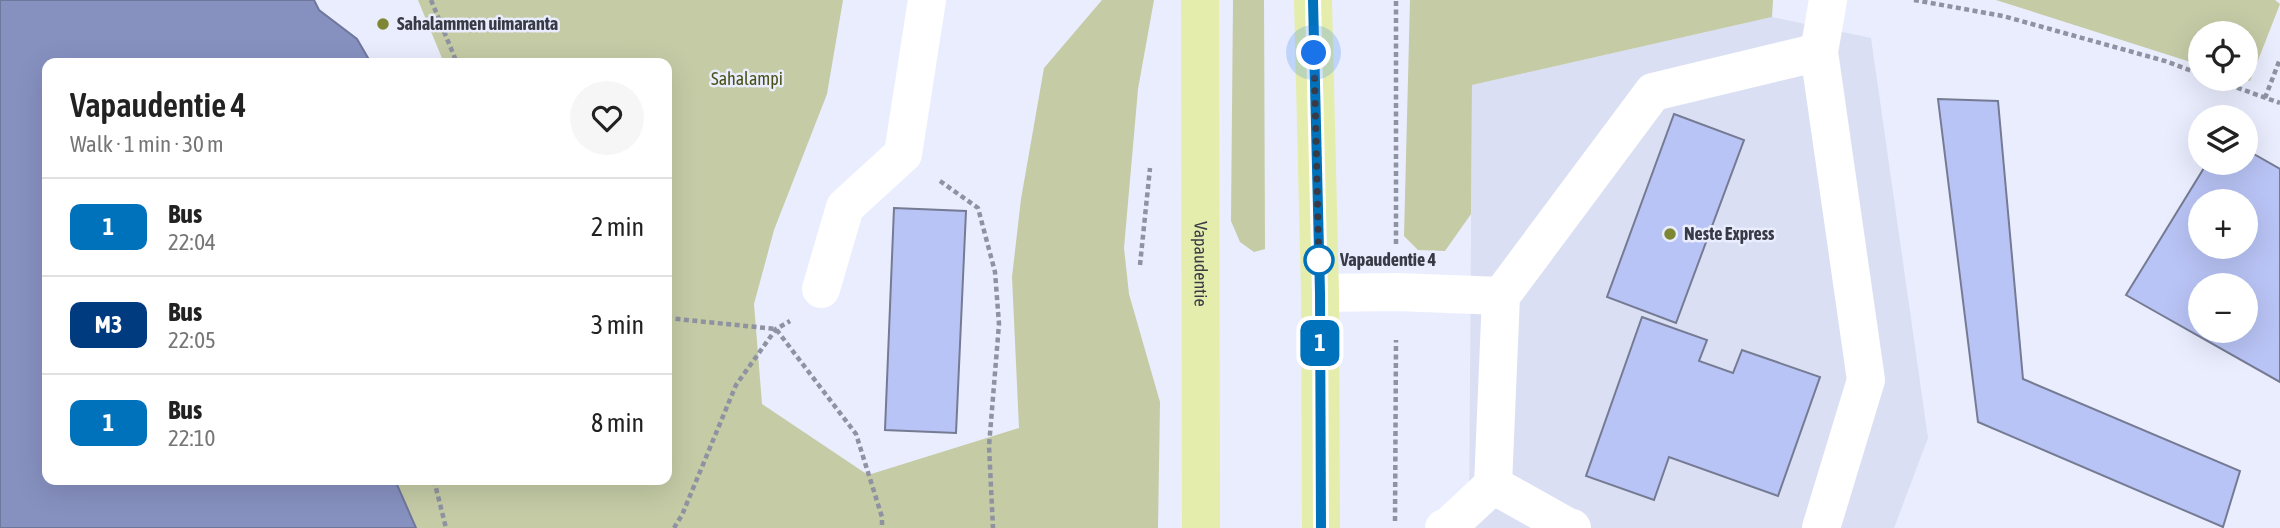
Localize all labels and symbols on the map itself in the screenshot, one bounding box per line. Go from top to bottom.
place label: Sahalammen uimaranta [397,13,558,34]
marker: Sahalammen uimaranta [375,16,391,32]
your location [1296,35,1331,70]
park label: Sahalampi [711,68,783,89]
street label: Vapaudentie [1190,221,1212,307]
place label: Neste Express [1684,223,1775,244]
marker: Neste Express [1662,226,1678,242]
marker: Vapaudentie 4 [1304,245,1334,275]
place label: Vapaudentie 4 [1339,249,1436,270]
line badge: 1 [1297,320,1343,366]

